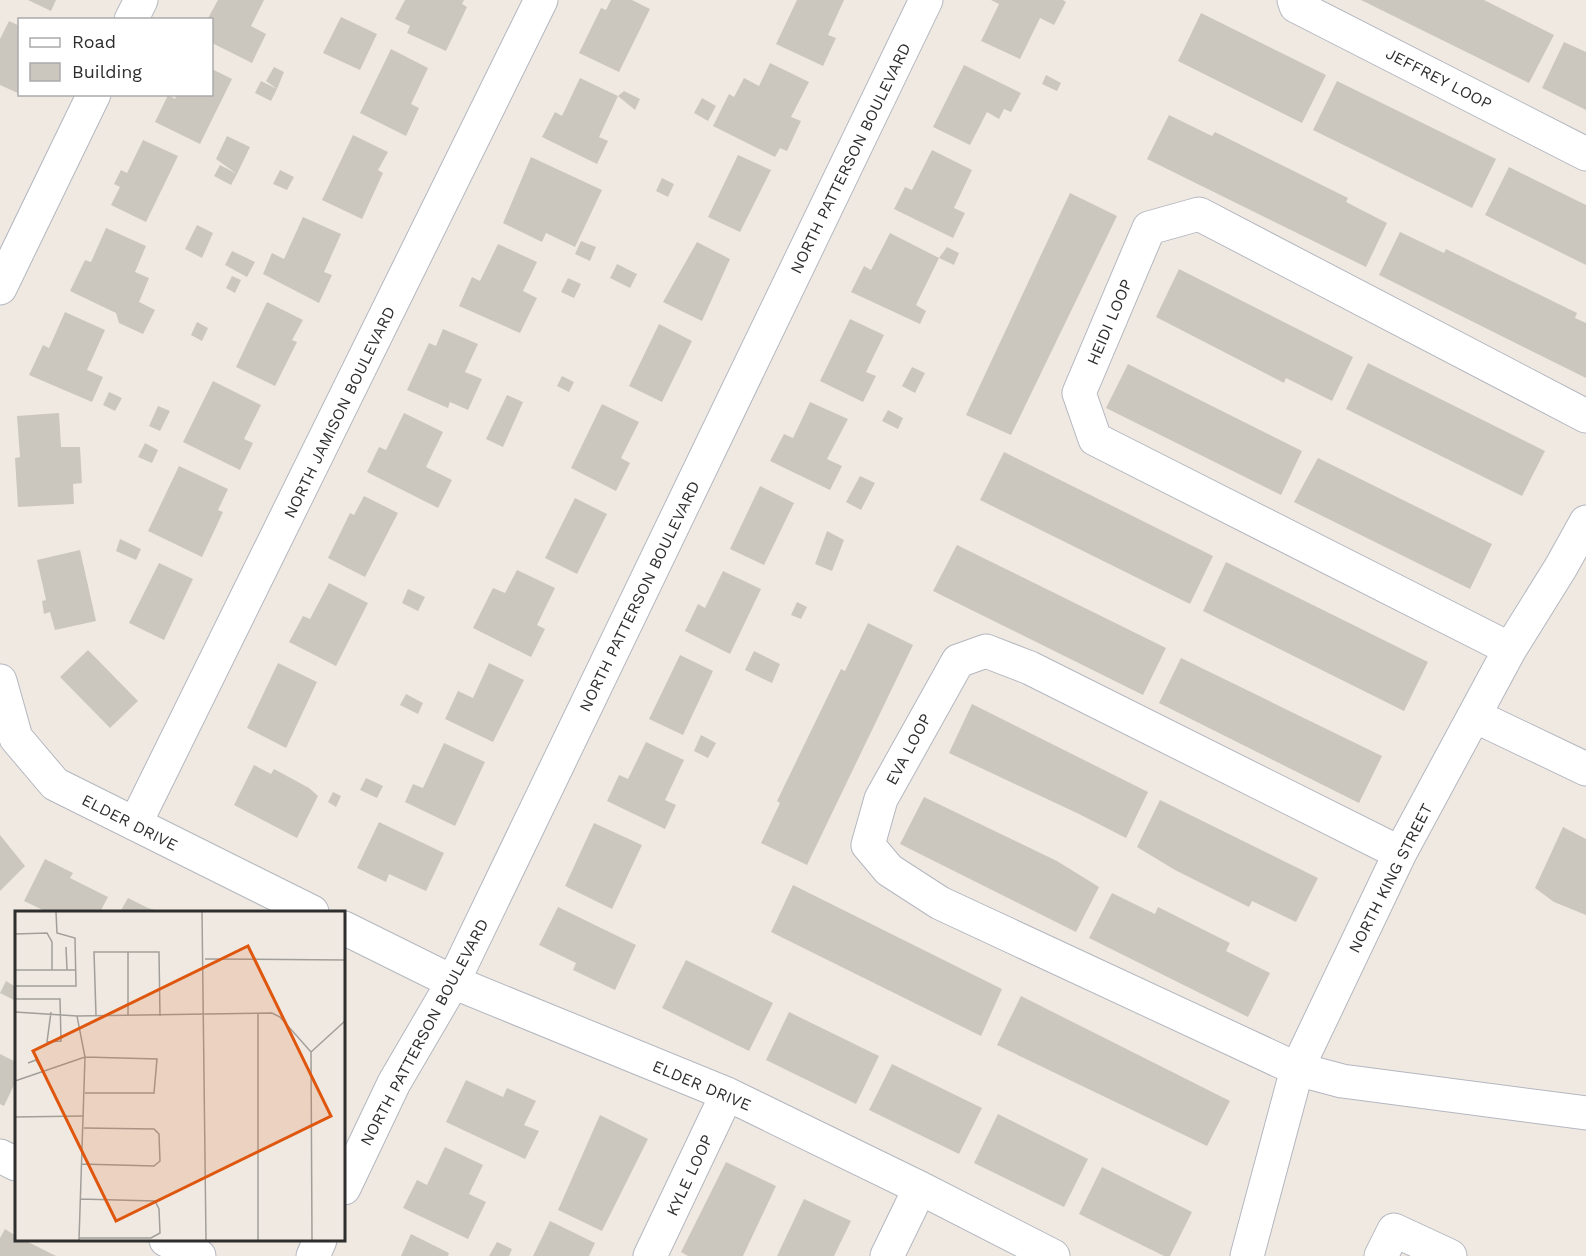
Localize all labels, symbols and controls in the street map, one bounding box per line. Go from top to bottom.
legend [18,18,213,96]
text: Road [72,31,116,52]
street label: NORTH PATTERSON BOULEVARD [786,40,915,277]
street label: JEFFREY LOOP [1383,44,1495,113]
text: Building [72,61,142,82]
street label: HEIDI LOOP [1083,276,1136,368]
street label: NORTH JAMISON BOULEVARD [280,303,399,521]
street label: NORTH PATTERSON BOULEVARD [575,478,704,715]
street label: EVA LOOP [882,710,935,788]
street label: ELDER DRIVE [79,790,181,855]
street label: NORTH KING STREET [1345,800,1437,956]
inset map [15,911,345,1241]
street label: NORTH PATTERSON BOULEVARD [356,916,493,1149]
street label: ELDER DRIVE [650,1056,754,1115]
street label: KYLE LOOP [662,1131,717,1219]

